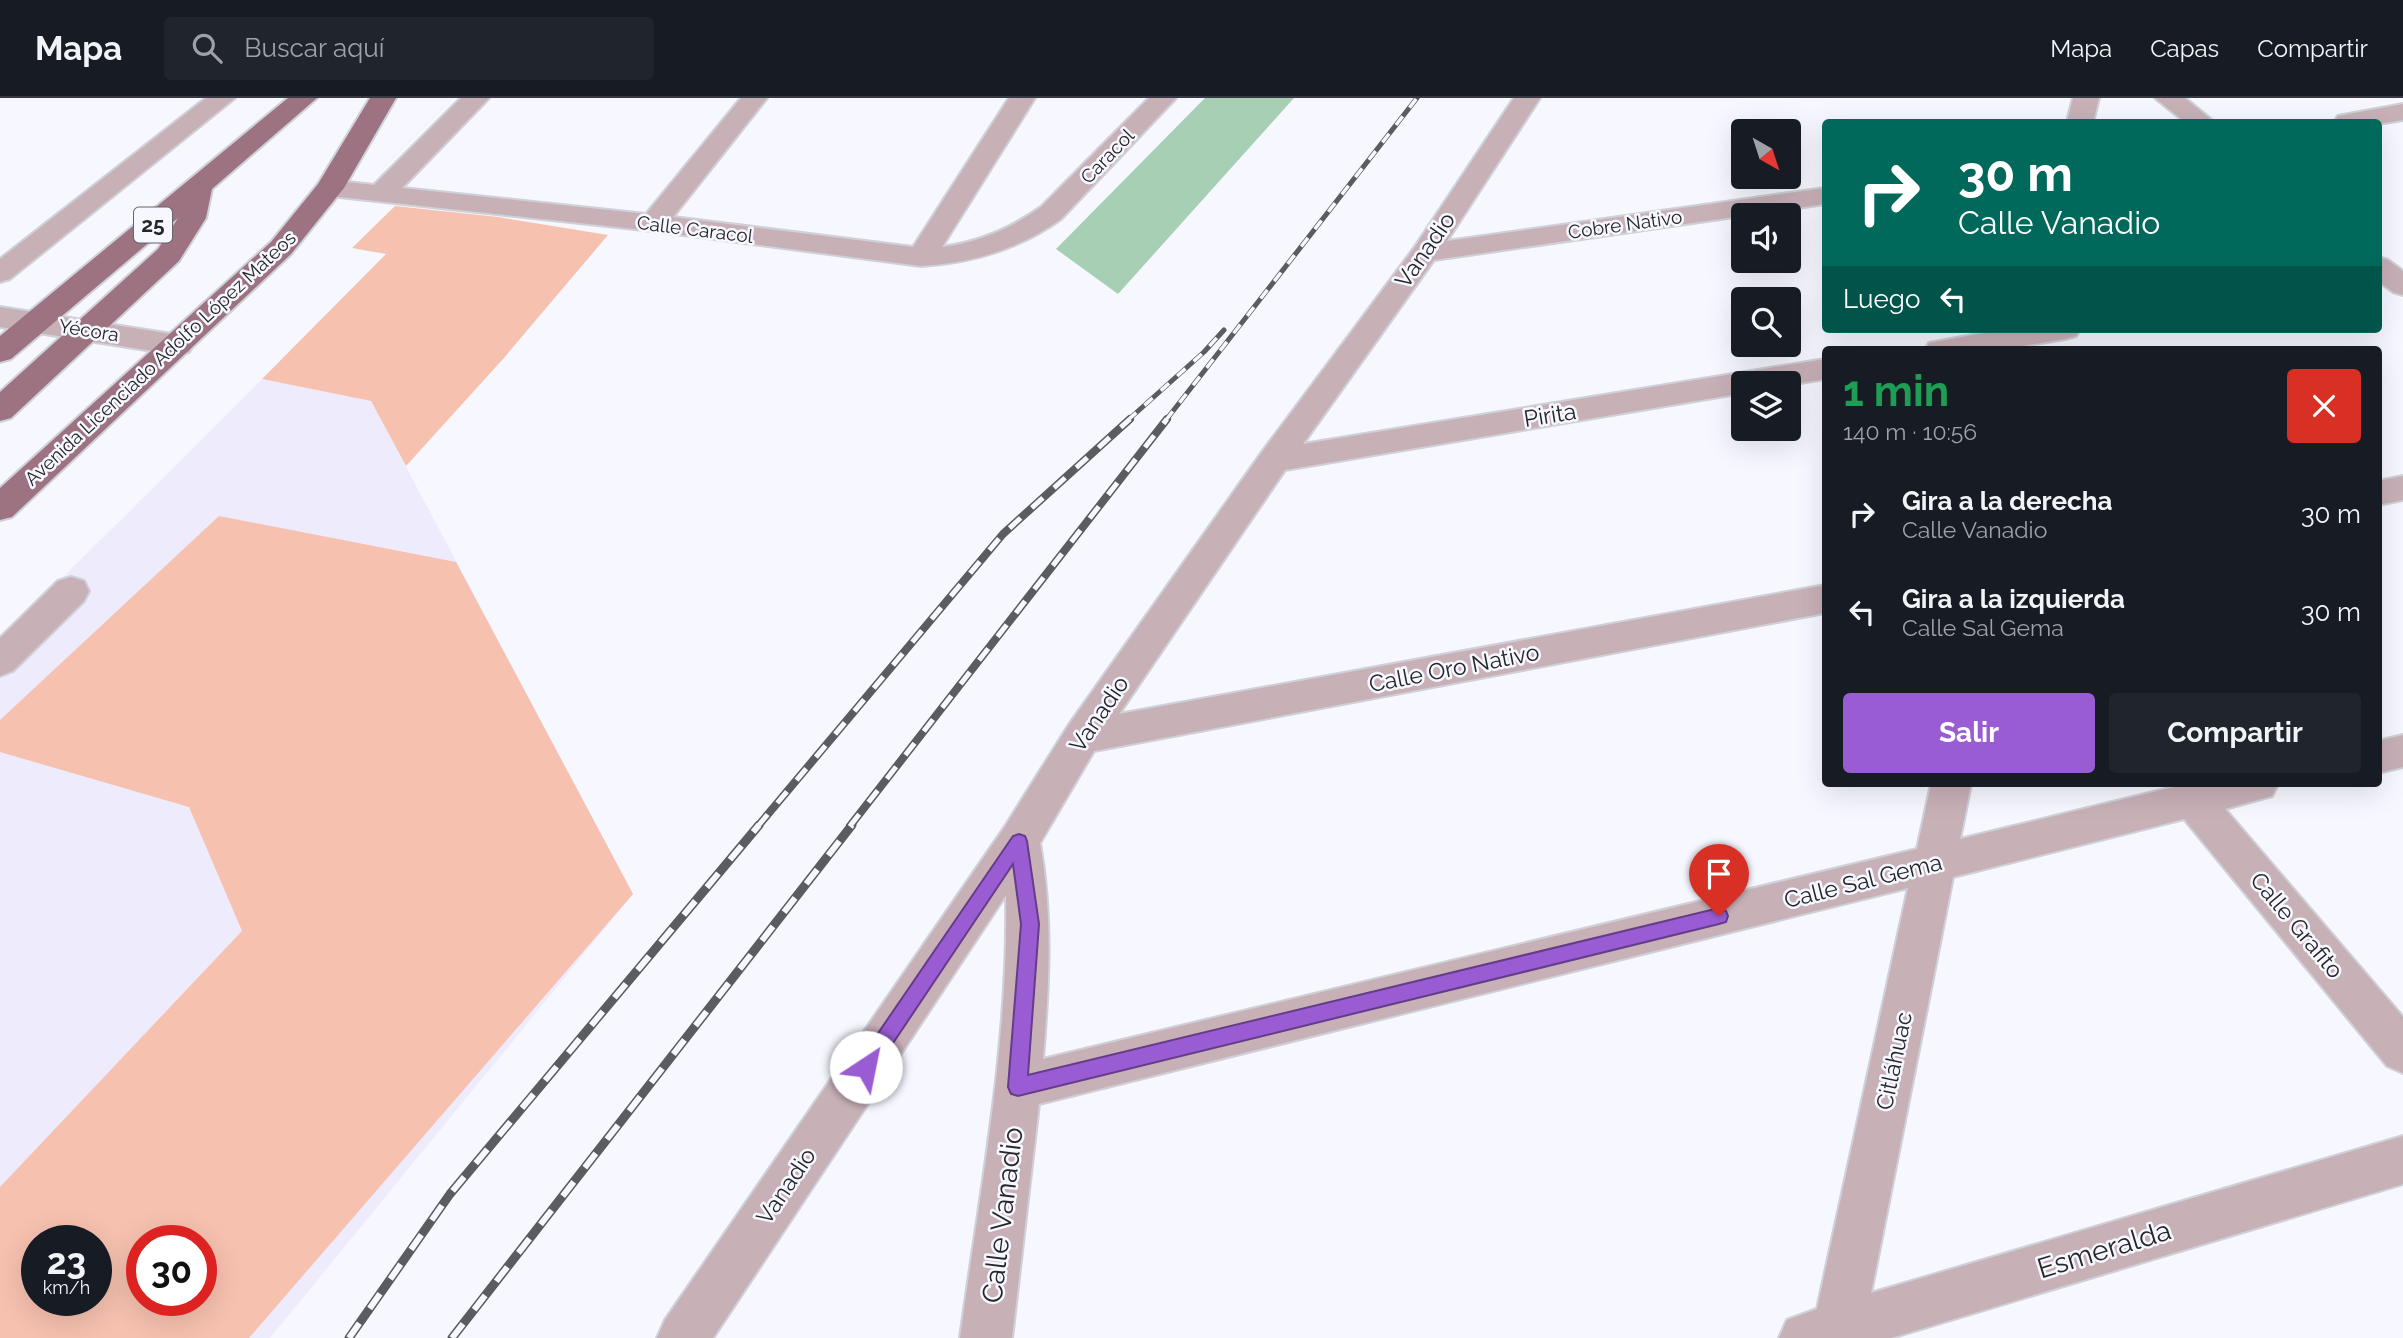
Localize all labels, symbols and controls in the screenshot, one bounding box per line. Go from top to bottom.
search box [164,17,654,80]
text: Mapa [35,29,122,68]
icon: search [188,29,226,67]
text: Buscar aquí [244,33,384,63]
text: Mapa [2050,34,2112,63]
text: Capas [2150,34,2219,63]
text: Compartir [2257,34,2368,63]
north arrow [1731,119,1801,189]
map controls [1731,119,1801,441]
street label: Caracol [1076,124,1139,188]
text: 30 m [1958,145,2073,202]
icon: right [1843,147,1934,238]
button: sound [1731,203,1801,273]
text: Calle Vanadio [1958,204,2160,241]
street label: Cobre Nativo [1567,205,1683,243]
street label: Vanadio [1389,207,1460,293]
road number: 25 [134,208,172,242]
street label: Calle Caracol [636,211,755,247]
street label: Avenida Licenciado Adolfo López Mateos [20,226,300,490]
icon: left [1934,280,1972,318]
text: Luego [1843,284,1920,314]
button: search [1731,287,1801,357]
street label: Yécora [57,314,121,346]
text: 1 min [1843,367,1949,416]
button: close [2287,369,2361,443]
button: layers [1731,371,1801,441]
street label: Pirita [1522,397,1578,432]
text: 140 m · 10:56 [1843,418,1977,445]
text: Gira a la derecha [1902,486,2112,516]
icon: right [1843,495,1881,533]
text: 30 m [2301,499,2361,529]
text: Calle Vanadio [1902,516,2047,543]
text: Gira a la izquierda [1902,584,2125,614]
icon: left [1843,593,1881,631]
text: 30 m [2301,597,2361,627]
text: Calle Sal Gema [1902,614,2064,641]
street label: Calle Oro Nativo [1366,638,1541,697]
street label: Vanadio [1063,671,1134,757]
button: Salir [1843,693,2095,773]
button: Compartir [2109,693,2361,773]
pin [1689,844,1749,916]
street label: Calle Sal Gema [1781,848,1945,913]
icon: arrive [1700,855,1738,893]
street label: Calle Grafito [2245,866,2349,983]
street label: Citláhuac [1870,1009,1917,1112]
position arrow [829,1030,903,1104]
street label: Calle Vanadio [975,1125,1030,1305]
street label: Vanadio [750,1143,821,1229]
street label: Esmeralda [2033,1214,2175,1285]
speed limit sign: 30 [126,1225,217,1316]
text: 23 [47,1241,86,1282]
text: km/h [43,1277,90,1298]

